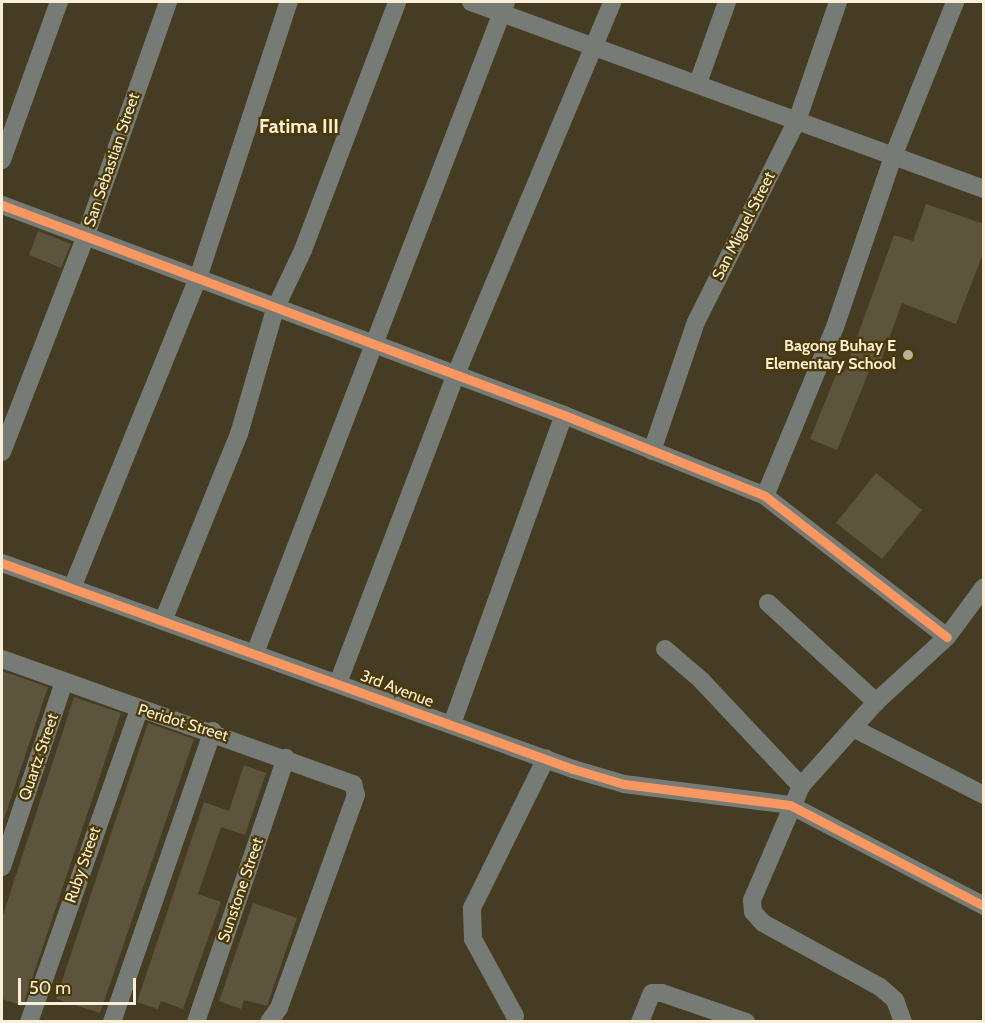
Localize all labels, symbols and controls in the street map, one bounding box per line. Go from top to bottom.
street label: San Sebastian Street [80,90,144,230]
district label: Fatima III [259,114,339,138]
street label: San Miguel Street [708,169,780,283]
place label: Bagong Buhay E Elementary School [765,336,896,374]
marker: Bagong Buhay E Elementary School [901,348,915,362]
street label: 3rd Avenue [358,666,436,712]
street label: Peridot Street [136,700,230,746]
street label: Quartz Street [15,711,63,803]
street label: Ruby Street [61,824,105,906]
street label: Sunstone Street [214,835,268,945]
scale bar [21,966,140,1004]
text: 50 m [29,977,71,999]

